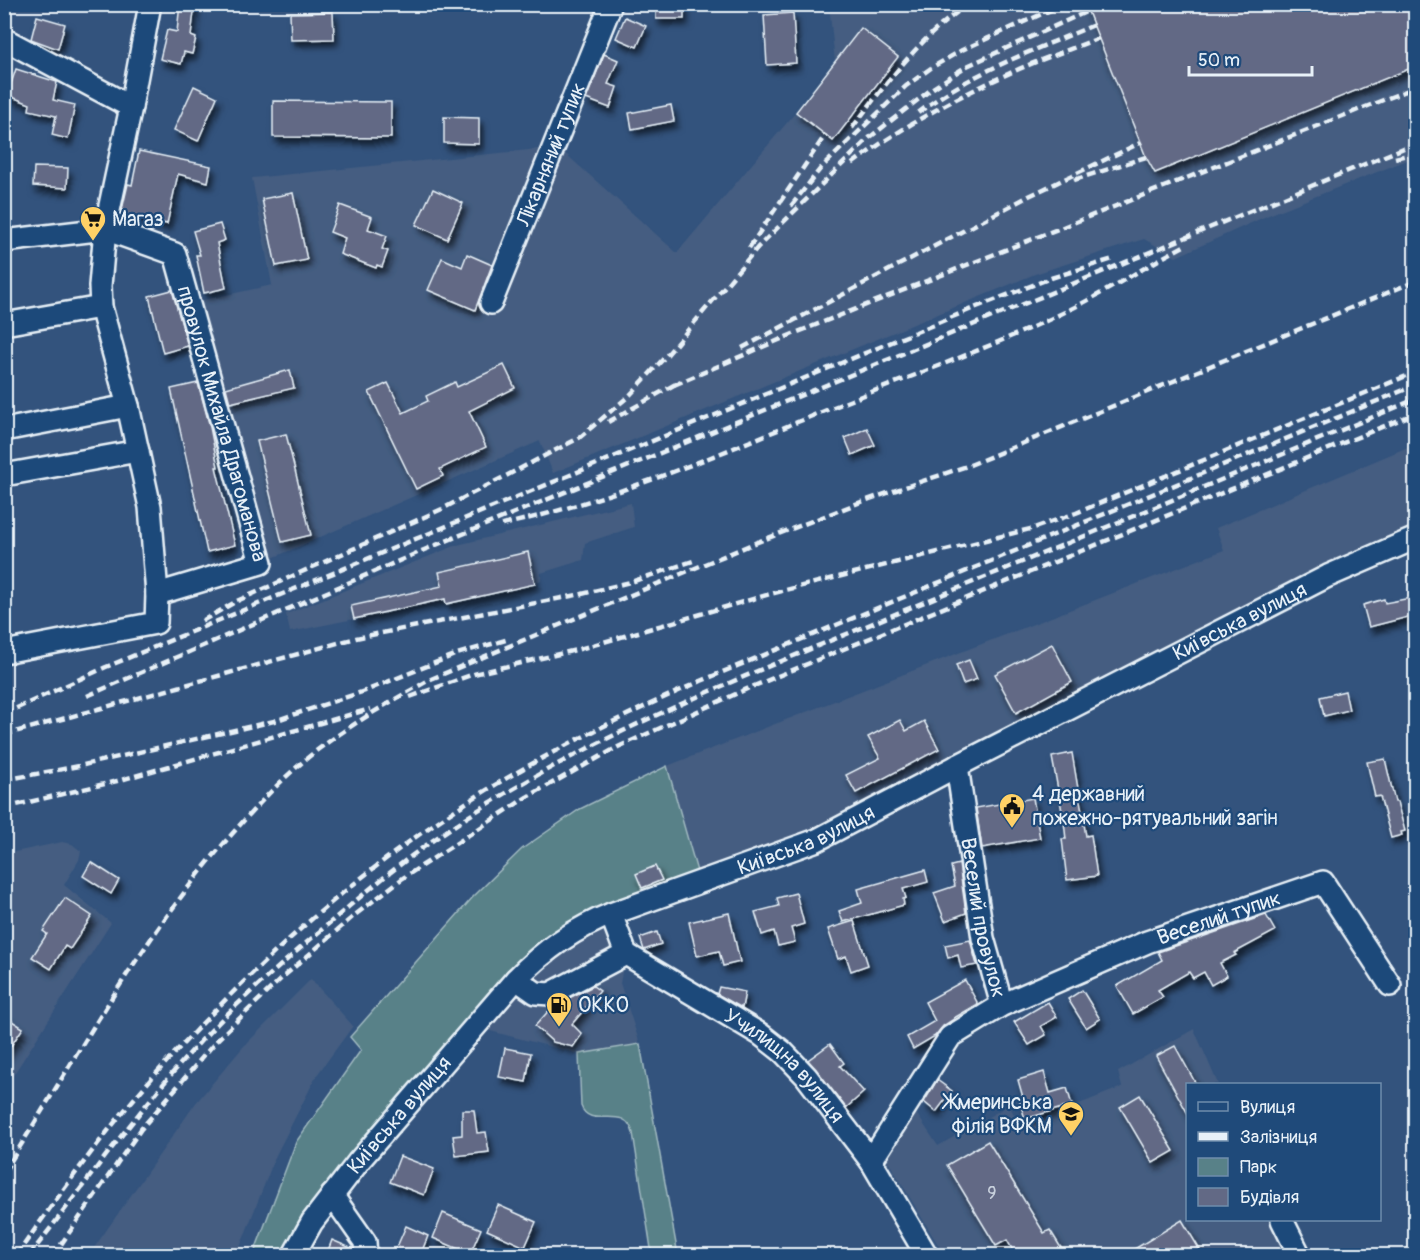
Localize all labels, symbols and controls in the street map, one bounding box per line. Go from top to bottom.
scale bar [1189,39,1312,77]
text: 50 m [1198,49,1240,72]
street label: Лікарняний тупик [509,79,592,231]
supermarket icon: Магаз [78,204,108,242]
place label: Магаз [112,206,164,233]
street label: провулок Михайла Драгоманова [171,282,273,565]
street label: Київська вулиця [1168,576,1311,667]
place label: 4 державний пожежно-рятувальний загін [1032,781,1278,832]
public building icon: 4 державний пожежно-рятувальний загін [997,791,1027,829]
street label: Київська вулиця [734,798,879,881]
street label: Веселий провулок [955,836,1013,1001]
street label: Веселий тупик [1153,884,1284,951]
fuel station icon: ОККО [544,990,574,1028]
place label: ОККО [578,992,629,1019]
street label: Училищна вулиця [719,1002,850,1128]
street label: Київська вулиця [341,1050,457,1179]
legend [1186,1083,1381,1221]
place label: Жмеринська філія ВФКМ [942,1089,1052,1140]
text: Вулиця [1240,1096,1295,1119]
school or university icon: Жмеринська філія ВФКМ [1056,1099,1086,1137]
text: Залізниця [1240,1126,1317,1149]
text: Парк [1240,1156,1277,1179]
house number: 9 [987,1182,997,1205]
text: Будівля [1240,1186,1299,1209]

